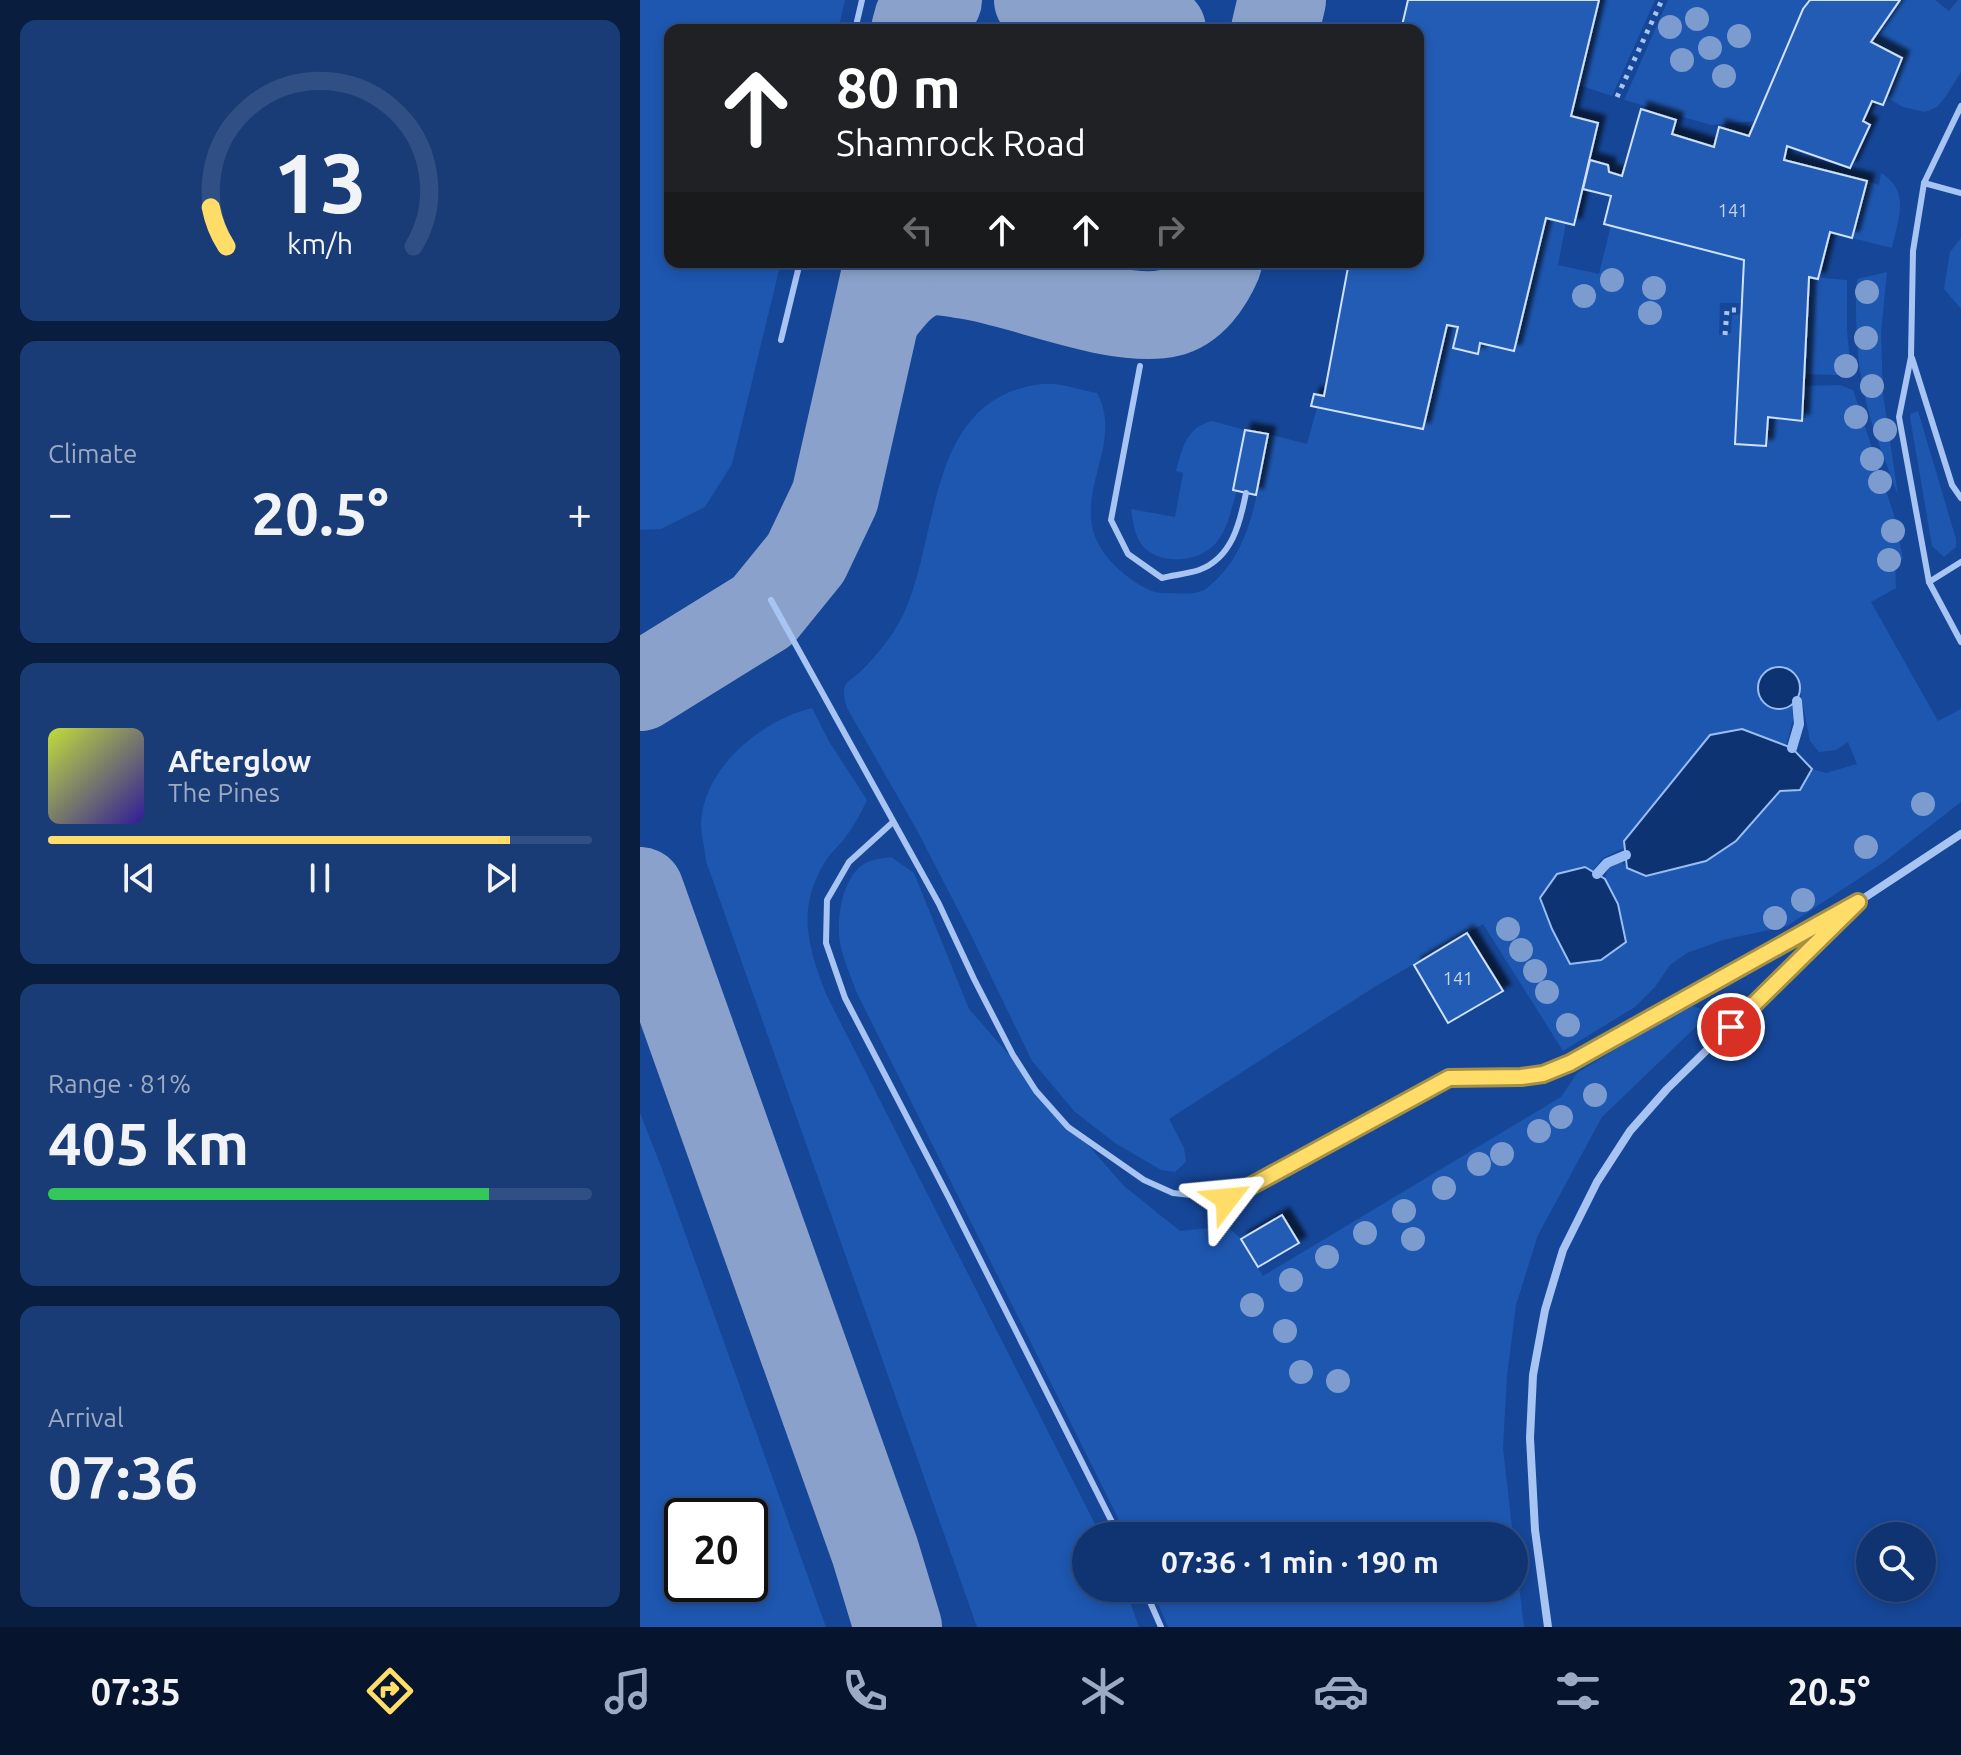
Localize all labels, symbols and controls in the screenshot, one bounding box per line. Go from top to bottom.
icon: ahead [704,56,808,160]
text: 80 m [836,56,961,119]
text: Shamrock Road [836,122,1086,163]
text: 13 [273,134,367,228]
house number: 141 [1718,200,1748,220]
icon: left [896,208,940,252]
icon: ahead [980,208,1024,252]
icon: ahead [1064,208,1108,252]
icon: right [1148,208,1192,252]
text: km/h [287,227,353,259]
text: Climate [48,439,137,468]
text: 20.5° [251,479,389,546]
text: − [48,488,73,537]
text: + [567,488,592,537]
text: Afterglow [168,744,311,778]
text: The Pines [168,778,280,807]
icon: previous [117,856,161,900]
icon: pause [298,856,342,900]
icon: next [479,856,523,900]
house number: 141 [1443,968,1473,988]
pin [1697,993,1765,1061]
icon: arrive [1709,1005,1753,1049]
text: Range · 81% [48,1069,191,1098]
text: 405 km [48,1109,249,1176]
position arrow [1185,1157,1269,1241]
text: Arrival [48,1403,124,1432]
text: 07:36 [48,1443,198,1510]
speed limit sign: 20 [664,1498,768,1602]
map controls [1856,1522,1936,1602]
button: search [1856,1522,1936,1602]
text: 07:36 · 1 min · 190 m [1161,1545,1439,1579]
icon: directions [362,1663,418,1719]
icon: music [600,1663,656,1719]
icon: phone [837,1663,893,1719]
icon: climate [1075,1663,1131,1719]
icon: car [1313,1663,1369,1719]
icon: filters [1550,1663,1606,1719]
text: 07:35 [91,1671,181,1712]
text: 20.5° [1788,1671,1870,1712]

